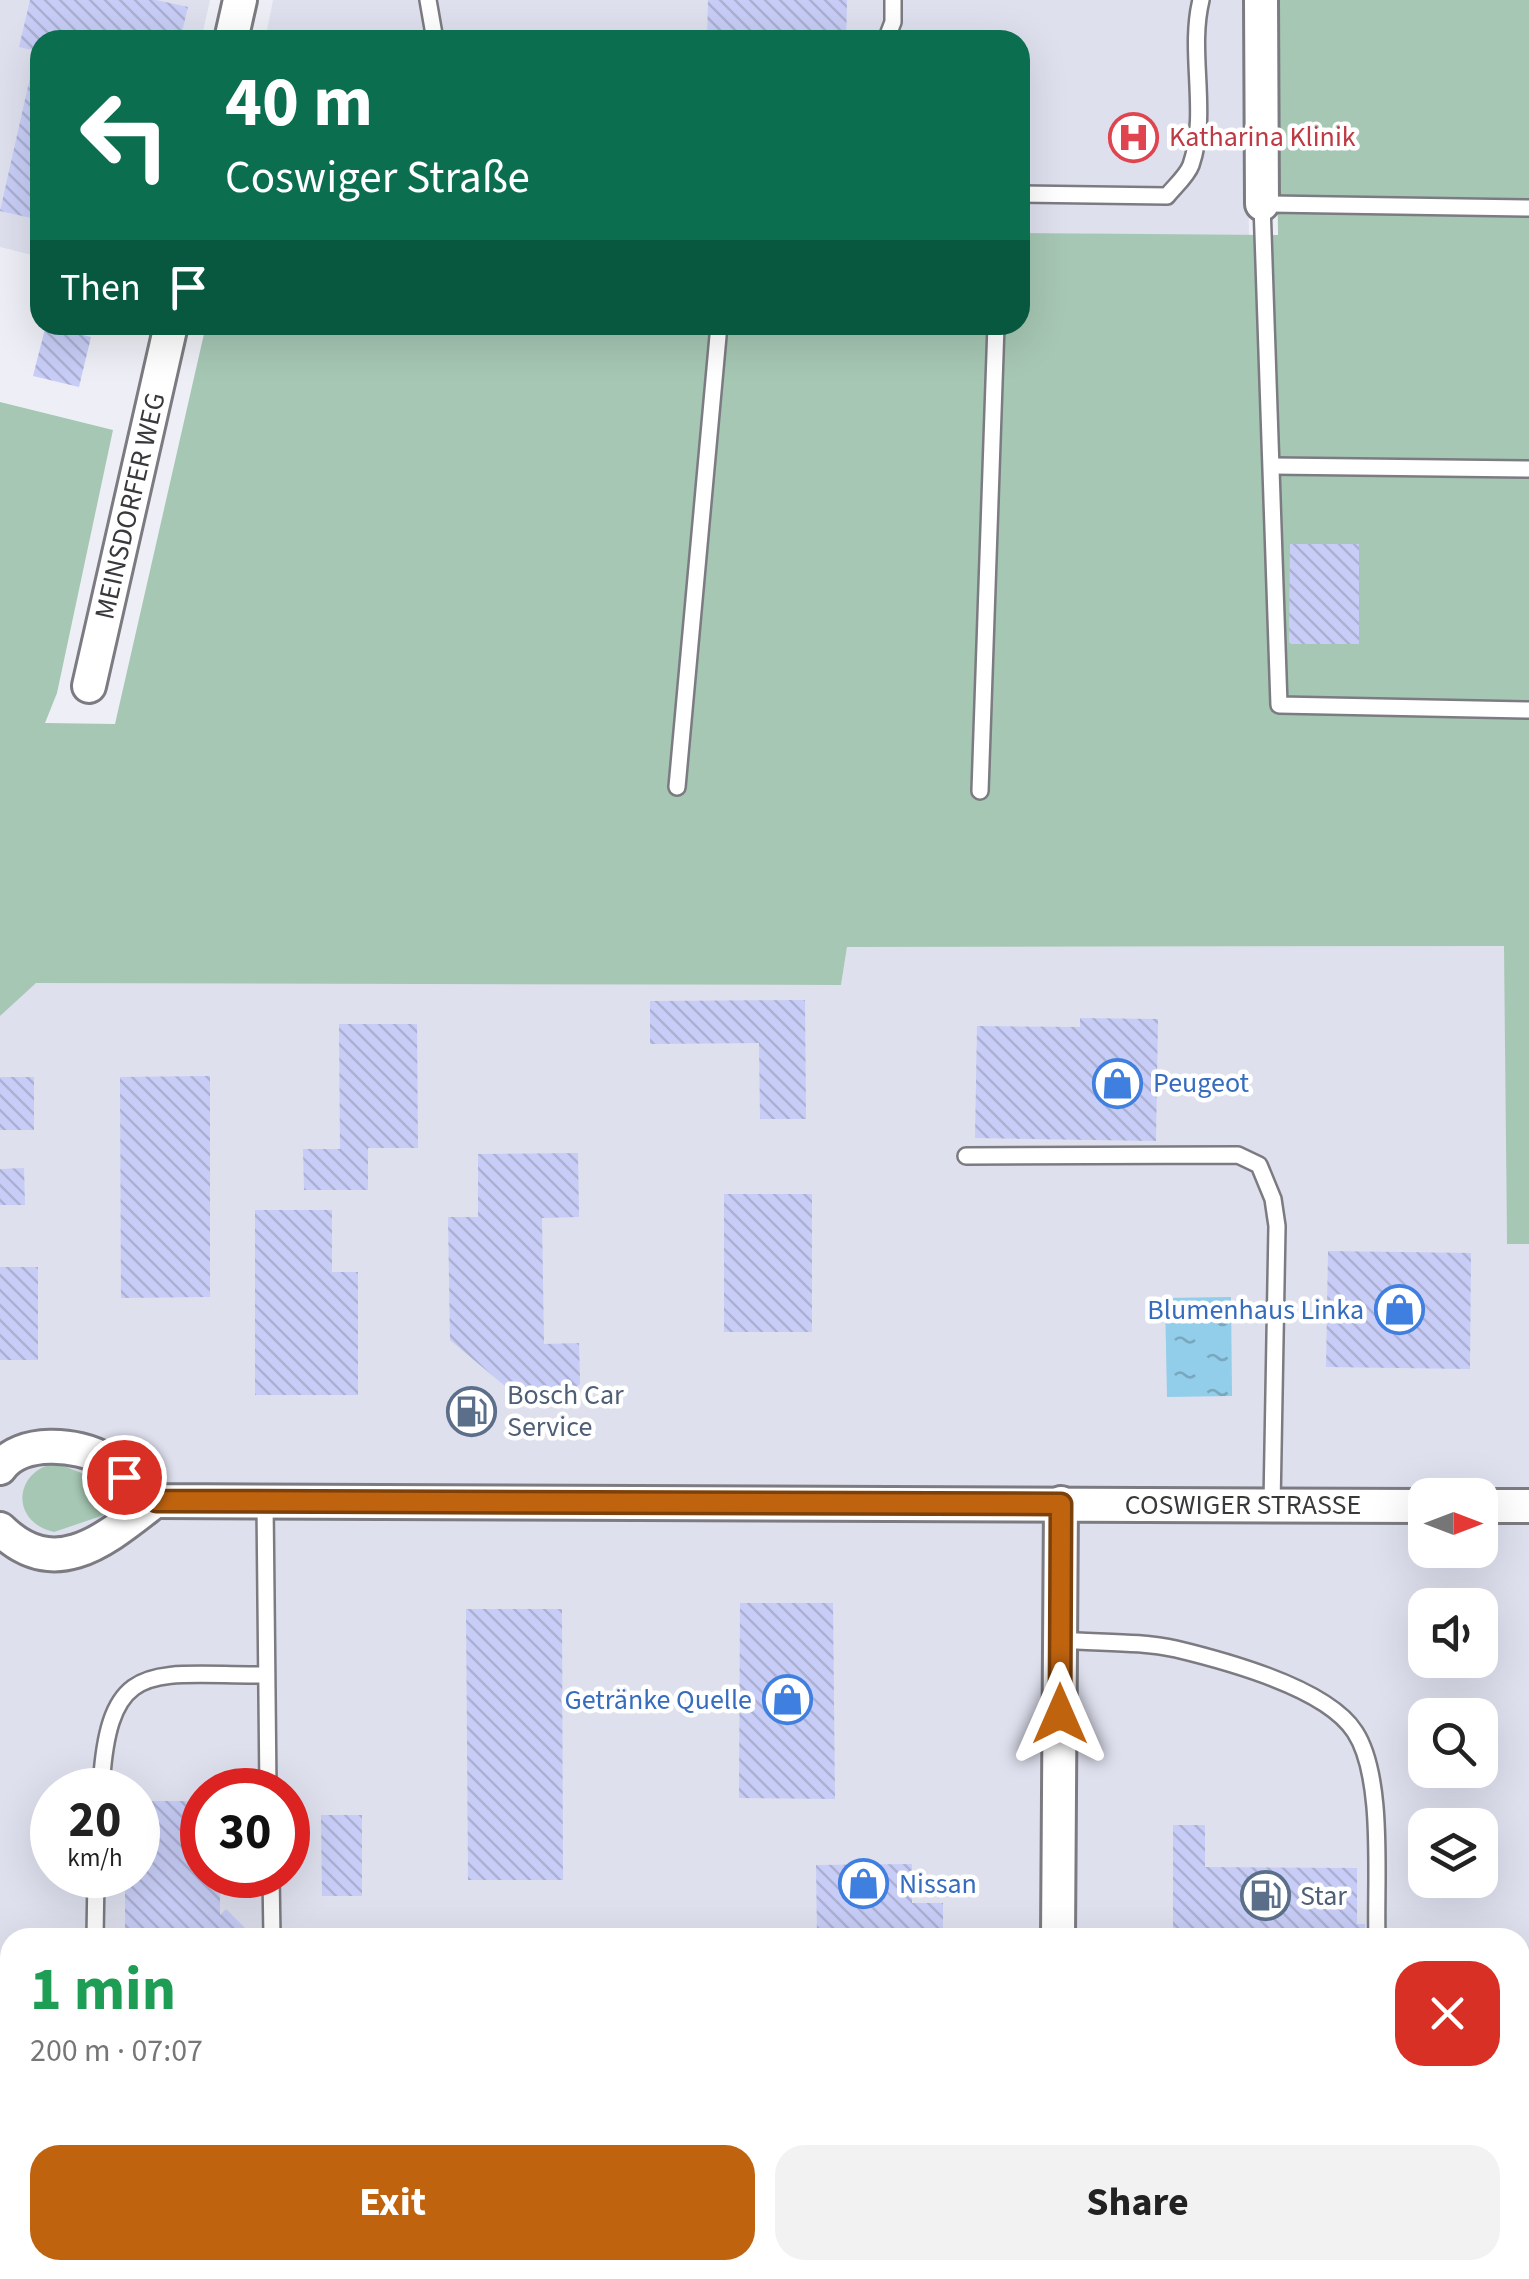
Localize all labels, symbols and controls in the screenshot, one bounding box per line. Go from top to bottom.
text: 40 m [225,53,373,153]
icon: left [60,70,190,200]
hospital icon: Katharina Klinik [1108,111,1160,163]
place label: Katharina Klinik [1169,117,1356,157]
text: Coswiger Straße [225,146,530,210]
icon: arrive [161,260,216,315]
text: Then [60,261,141,315]
street label: MEINSDORFER WEG [84,389,176,623]
shop icon: Peugeot [1092,1057,1144,1109]
place label: Peugeot [1153,1063,1250,1103]
shop icon: Blumenhaus Linka [1373,1284,1425,1336]
place label: Blumenhaus Linka [1147,1290,1364,1330]
place label: Bosch Car Service [507,1375,624,1447]
fuel station icon: Bosch Car Service [446,1385,498,1437]
pin [82,1435,167,1520]
icon: arrive [97,1450,152,1505]
north arrow [1408,1478,1498,1568]
map controls [1408,1478,1498,1898]
street label: COSWIGER STRASSE [1125,1485,1361,1525]
button: sound [1408,1588,1498,1678]
position arrow [1008,1662,1112,1766]
shop icon: Getränke Quelle [761,1674,813,1726]
place label: Getränke Quelle [564,1680,752,1720]
button: search [1408,1698,1498,1788]
speed limit sign: 30 [180,1768,310,1898]
text: 20 [69,1785,121,1856]
button: layers [1408,1808,1498,1898]
text: km/h [67,1840,123,1876]
shop icon: Nissan [838,1858,890,1910]
place label: Nissan [899,1864,977,1904]
fuel station icon: Star [1239,1870,1291,1922]
place label: Star [1300,1876,1347,1916]
text: 1 min [30,1948,176,2033]
button: close [1395,1961,1500,2066]
text: 200 m · 07:07 [30,2028,203,2074]
button: Exit [30,2145,755,2260]
button: Share [775,2145,1500,2260]

